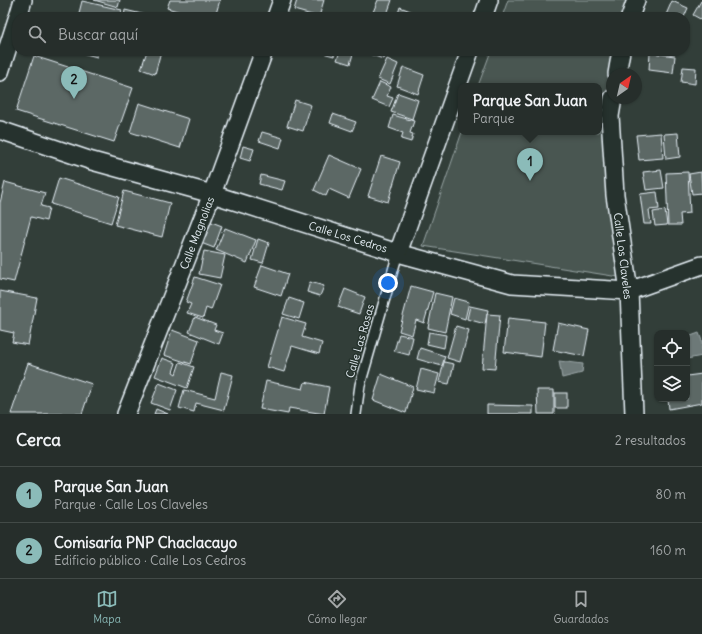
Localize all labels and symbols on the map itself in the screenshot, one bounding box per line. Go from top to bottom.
pin: 2 [61,66,87,99]
north arrow [606,68,642,104]
pin: 1 [517,148,543,181]
street label: Calle Magnolias [177,195,217,271]
street label: Calle Los Claveles [611,212,635,300]
street label: Calle Los Cedros [307,218,389,256]
your location [378,273,398,293]
street label: Calle Las Rosas [343,302,377,380]

